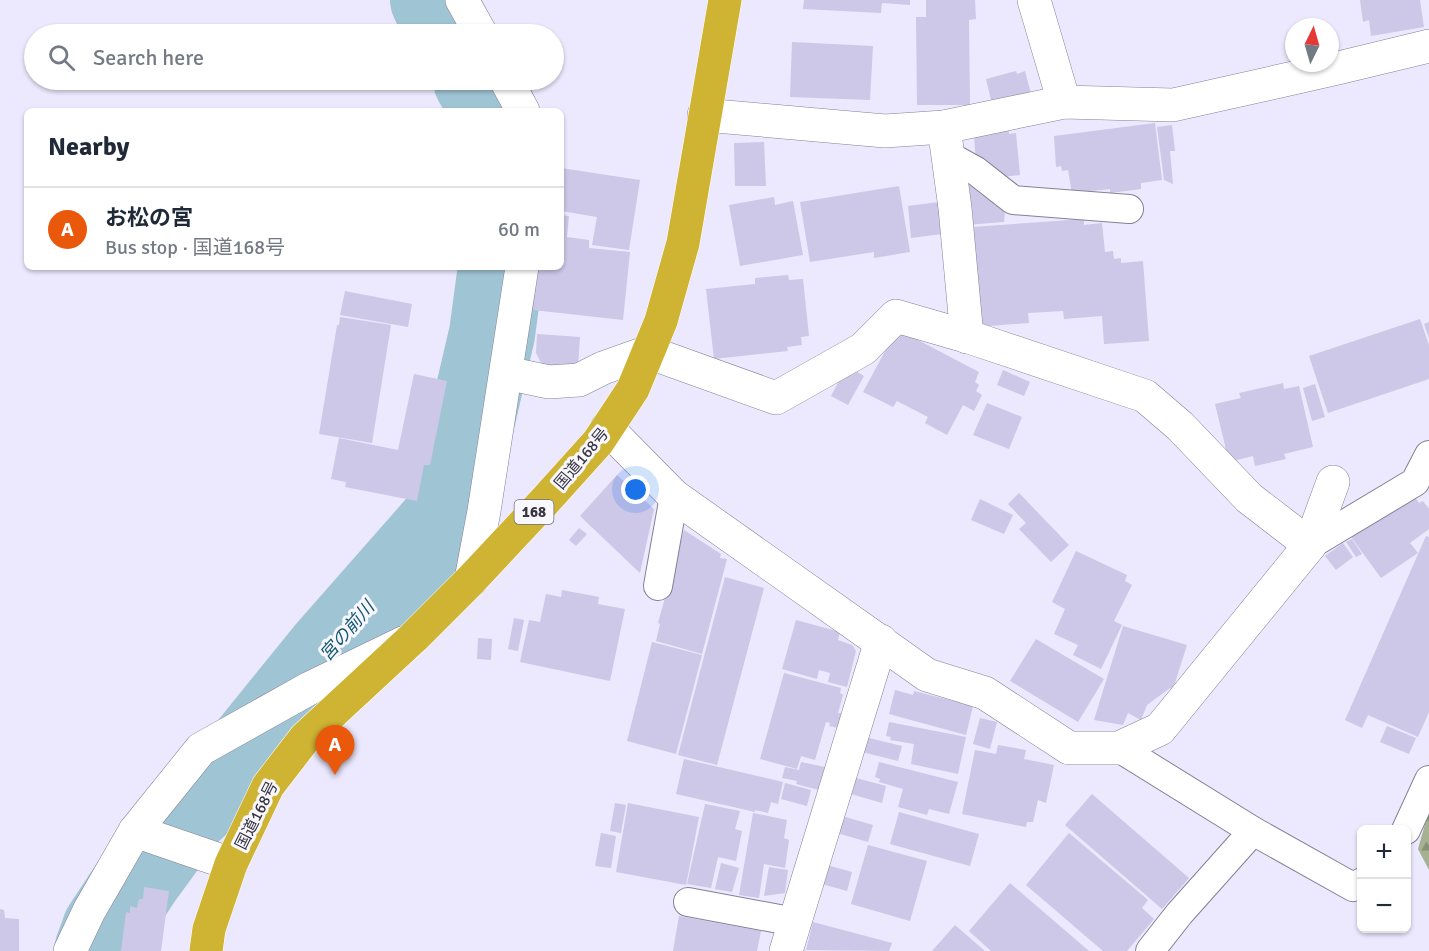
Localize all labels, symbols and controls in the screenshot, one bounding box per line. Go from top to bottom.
north arrow [1285,18,1339,72]
search box [24,24,564,90]
icon: search [45,41,78,74]
text: Search here [93,44,204,71]
text: Nearby [48,131,129,163]
text: お松の宮 [105,204,193,231]
text: A [61,217,74,242]
text: 60 m [498,217,540,242]
text: Bus stop · 国道168号 [105,235,285,260]
street label: 国道168号 [550,424,613,493]
your location [621,475,650,504]
road number: 168 [514,500,554,524]
water label: 宮の前川 [315,595,380,665]
pin: A [316,726,354,775]
street label: 国道168号 [231,778,283,853]
map controls [1357,825,1411,933]
button: + [1357,825,1411,879]
button: − [1357,879,1411,933]

